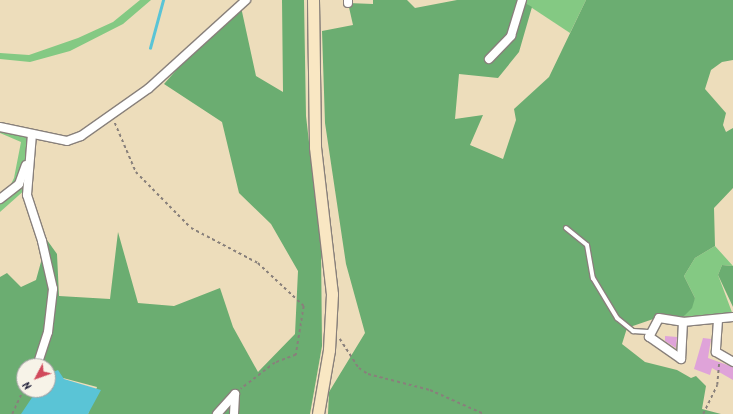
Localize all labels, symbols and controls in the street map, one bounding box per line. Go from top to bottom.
north arrow [16,358,56,398]
text: N [19,377,37,394]

